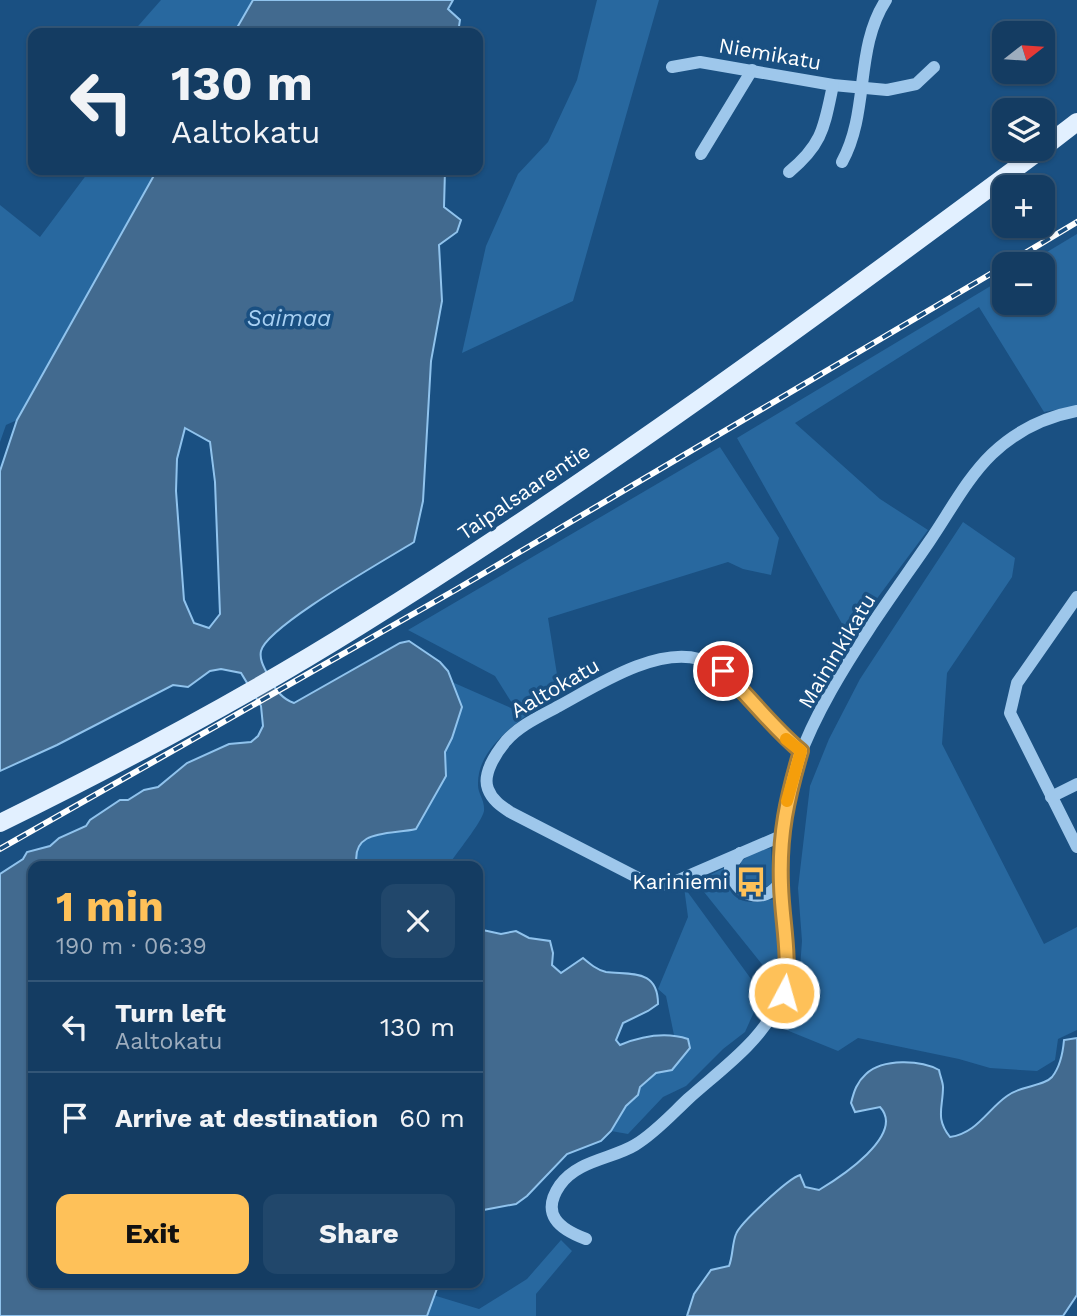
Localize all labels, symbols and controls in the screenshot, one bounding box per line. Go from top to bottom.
north arrow [992,21,1055,84]
map controls [992,21,1055,315]
street label: Niemikatu [717,32,823,75]
text: 130 m [171,54,313,112]
icon: left [56,56,147,147]
button: layers [992,98,1055,161]
text: Aaltokatu [171,113,320,151]
button: + [992,175,1055,238]
button: − [992,252,1055,315]
water label: Saimaa [247,305,331,332]
street label: Taipalsaarentie [453,438,595,545]
street label: Maininkikatu [793,589,881,713]
pin [693,641,753,701]
street label: Aaltokatu [506,652,603,723]
icon: arrive [704,652,742,690]
bus stop icon: Kariniemi [734,865,768,899]
place label: Kariniemi [632,869,728,894]
text: 1 min [56,882,164,931]
button: close [381,884,455,958]
text: 190 m · 06:39 [56,933,207,960]
position arrow [747,956,821,1030]
text: Turn left [115,998,226,1028]
icon: left [56,1008,94,1046]
text: 130 m [380,1012,455,1042]
text: Aaltokatu [115,1028,222,1055]
icon: arrive [56,1099,94,1137]
text: Arrive at destination [115,1103,378,1133]
text: 60 m [399,1103,465,1133]
button: Exit [56,1194,249,1274]
button: Share [263,1194,455,1274]

